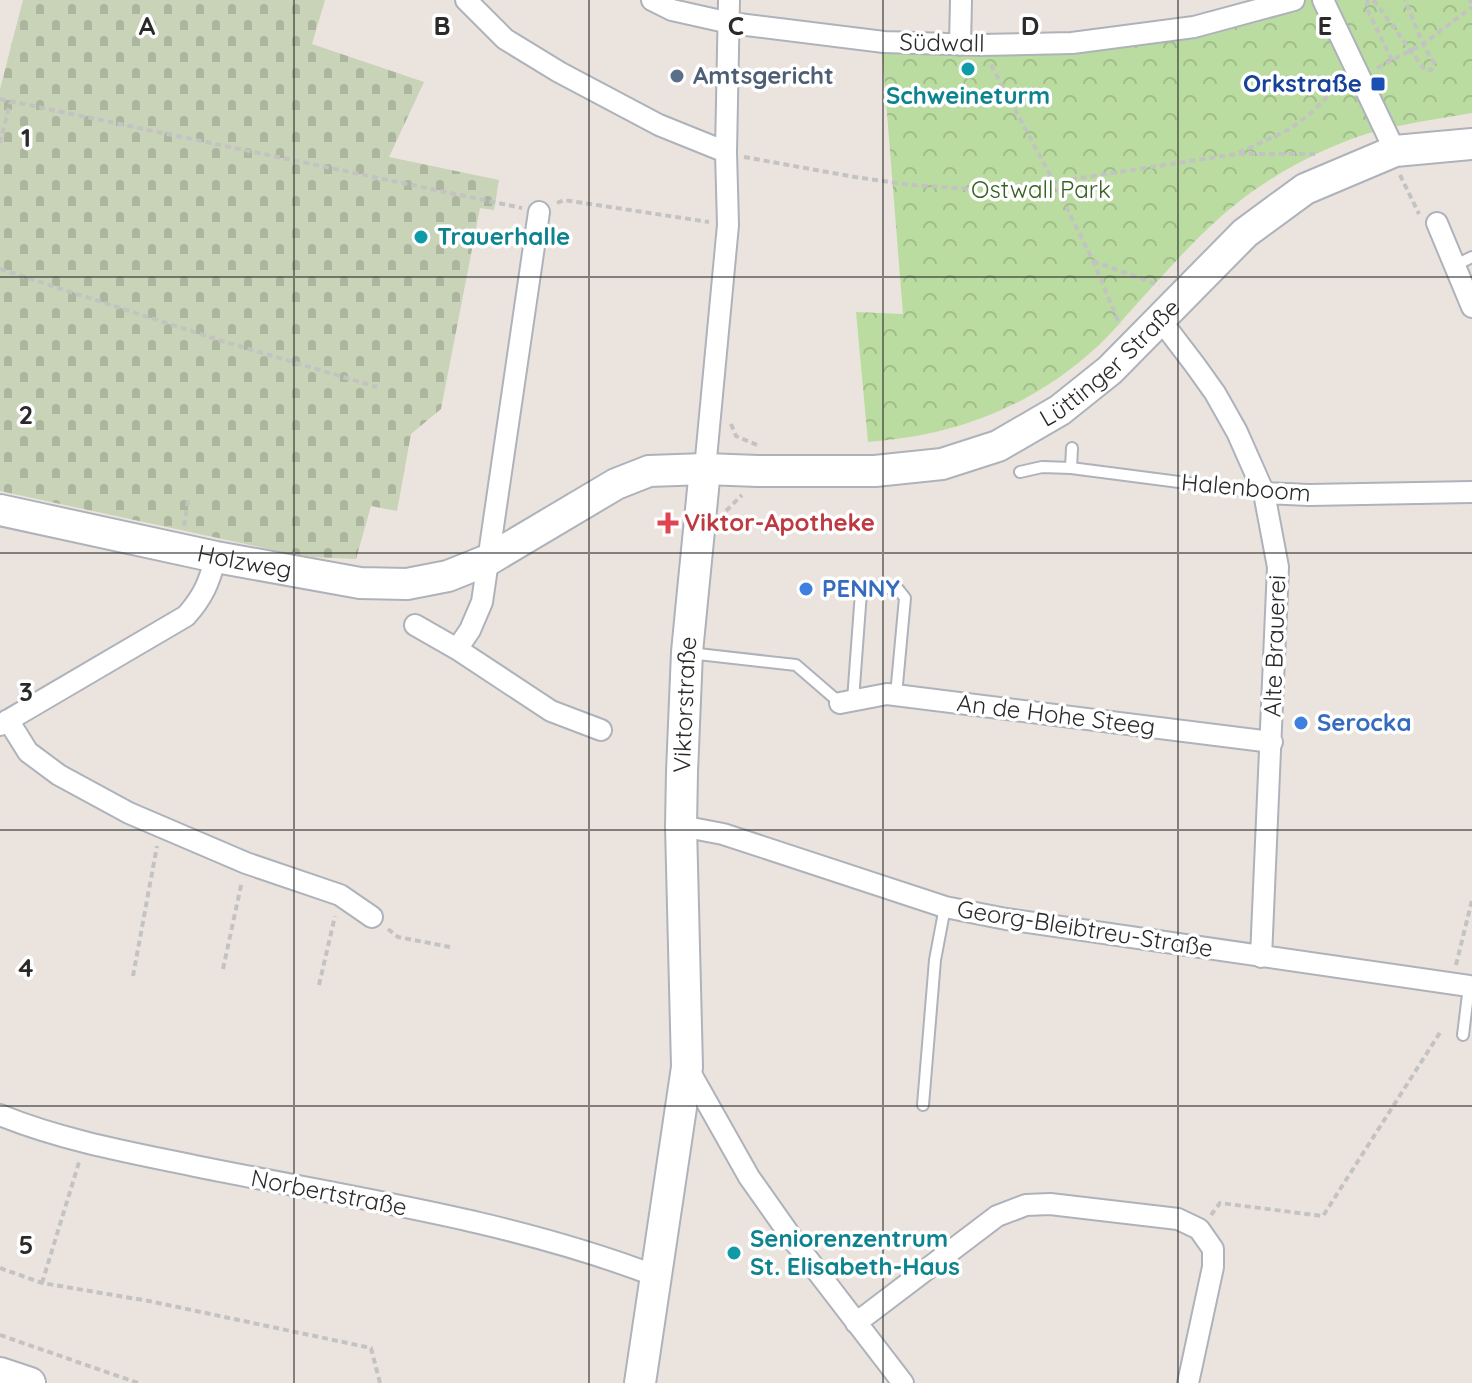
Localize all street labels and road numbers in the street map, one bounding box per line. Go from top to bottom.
street label: Südwall [899,26,985,58]
street label: Lüttinger Straße [1034,292,1186,433]
street label: Halenboom [1180,466,1312,508]
street label: Holzweg [195,537,294,584]
street label: Alte Brauerei [1257,574,1291,718]
street label: Viktorstraße [666,635,702,774]
street label: An de Hohe Steeg [955,687,1157,741]
street label: Georg-Bleibtreu-Straße [955,893,1215,963]
street label: Norbertstraße [249,1162,410,1222]

